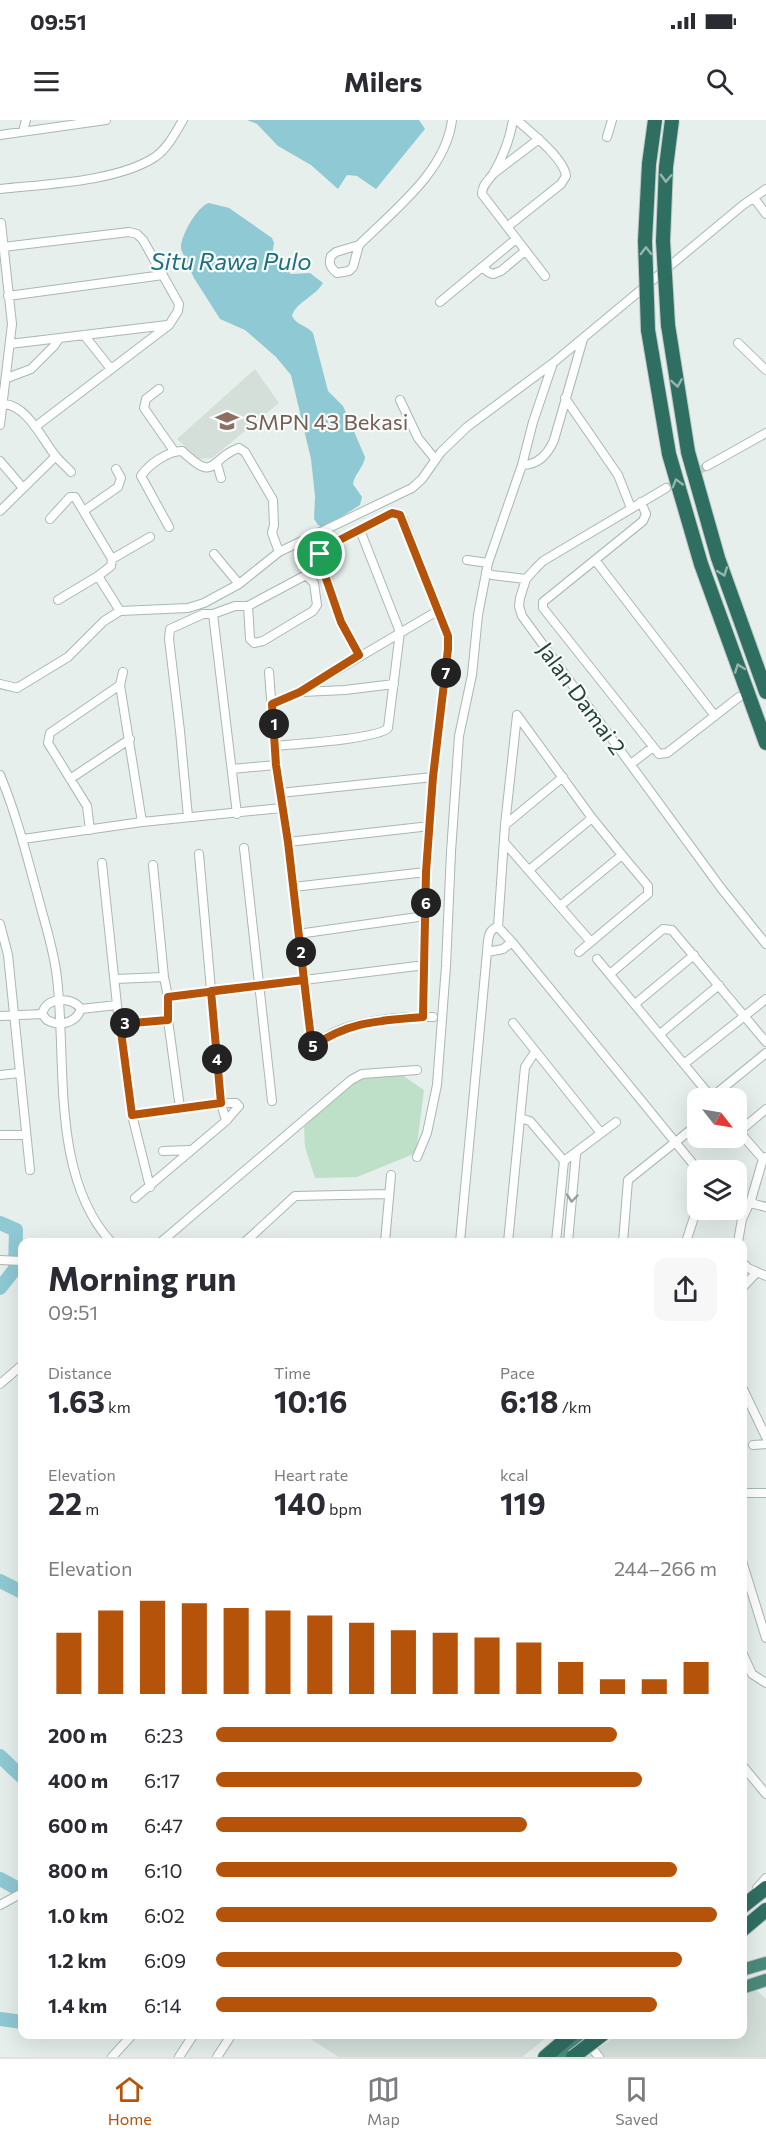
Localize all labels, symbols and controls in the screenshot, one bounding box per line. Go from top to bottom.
text: 09:51 [30,8,87,35]
icon: menu [30,65,63,98]
text: Milers [344,65,422,98]
icon: search [703,65,736,98]
one-way arrow [659,174,672,183]
water label: Situ Rawa Pulo [150,246,312,275]
one-way arrow [639,246,652,255]
one-way arrow [670,378,683,388]
school or university icon: SMPN 43 Bekasi [214,408,240,434]
place label: SMPN 43 Bekasi [245,408,408,435]
one-way arrow [672,478,684,489]
pin [294,528,345,579]
icon: arrive [303,537,336,570]
one-way arrow [716,566,729,577]
street label: Jalan Damai 2 [532,637,632,759]
pin: 7 [431,658,461,688]
text: 7 [442,663,450,682]
one-way arrow [733,663,746,674]
pin: 1 [259,709,289,739]
text: 1 [270,714,278,733]
pin: 6 [411,888,441,918]
text: 6 [421,893,431,912]
pin: 2 [286,937,316,967]
text: 2 [296,942,306,961]
pin: 3 [110,1008,140,1038]
text: 3 [120,1013,130,1032]
pin: 5 [298,1031,328,1061]
text: 5 [308,1036,318,1055]
pin: 4 [202,1044,232,1074]
text: 4 [212,1049,222,1068]
north arrow [687,1088,747,1148]
map controls [687,1088,747,1220]
button: layers [687,1160,747,1220]
one-way arrow [566,1193,579,1202]
text: Morning run [48,1257,236,1298]
button: share [654,1258,717,1321]
text: 09:51 [48,1300,98,1324]
text: Distance [48,1363,112,1382]
text: Time [274,1363,311,1382]
text: Pace [500,1363,535,1382]
text: 1.63 [48,1382,105,1419]
text: 10:16 [274,1382,348,1419]
text: 6:18 [500,1382,559,1419]
text: km [105,1397,131,1416]
text: /km [559,1397,591,1416]
text: Elevation [48,1465,116,1484]
text: Heart rate [274,1465,348,1484]
text: kcal [500,1465,529,1484]
text: 22 [48,1484,82,1521]
text: 140 [274,1484,326,1521]
text: 119 [500,1484,546,1521]
text: m [82,1499,99,1518]
text: bpm [326,1499,362,1518]
text: Elevation [48,1556,133,1580]
text: 244–266 m [614,1556,717,1580]
text: 200 m [48,1723,107,1747]
text: 6:23 [144,1723,183,1747]
text: 400 m [48,1768,108,1792]
text: 6:17 [144,1768,180,1792]
text: 600 m [48,1813,108,1837]
text: 6:47 [144,1813,183,1837]
text: 800 m [48,1858,108,1882]
text: 6:10 [144,1858,182,1882]
text: 1.0 km [48,1903,108,1927]
text: 6:02 [144,1903,185,1927]
text: 1.2 km [48,1948,106,1972]
text: 6:09 [144,1948,186,1972]
text: 1.4 km [48,1993,107,2017]
text: 6:14 [144,1993,181,2017]
tab: Home [108,2073,152,2128]
tab: Map [367,2073,400,2128]
tab: Saved [615,2073,658,2128]

